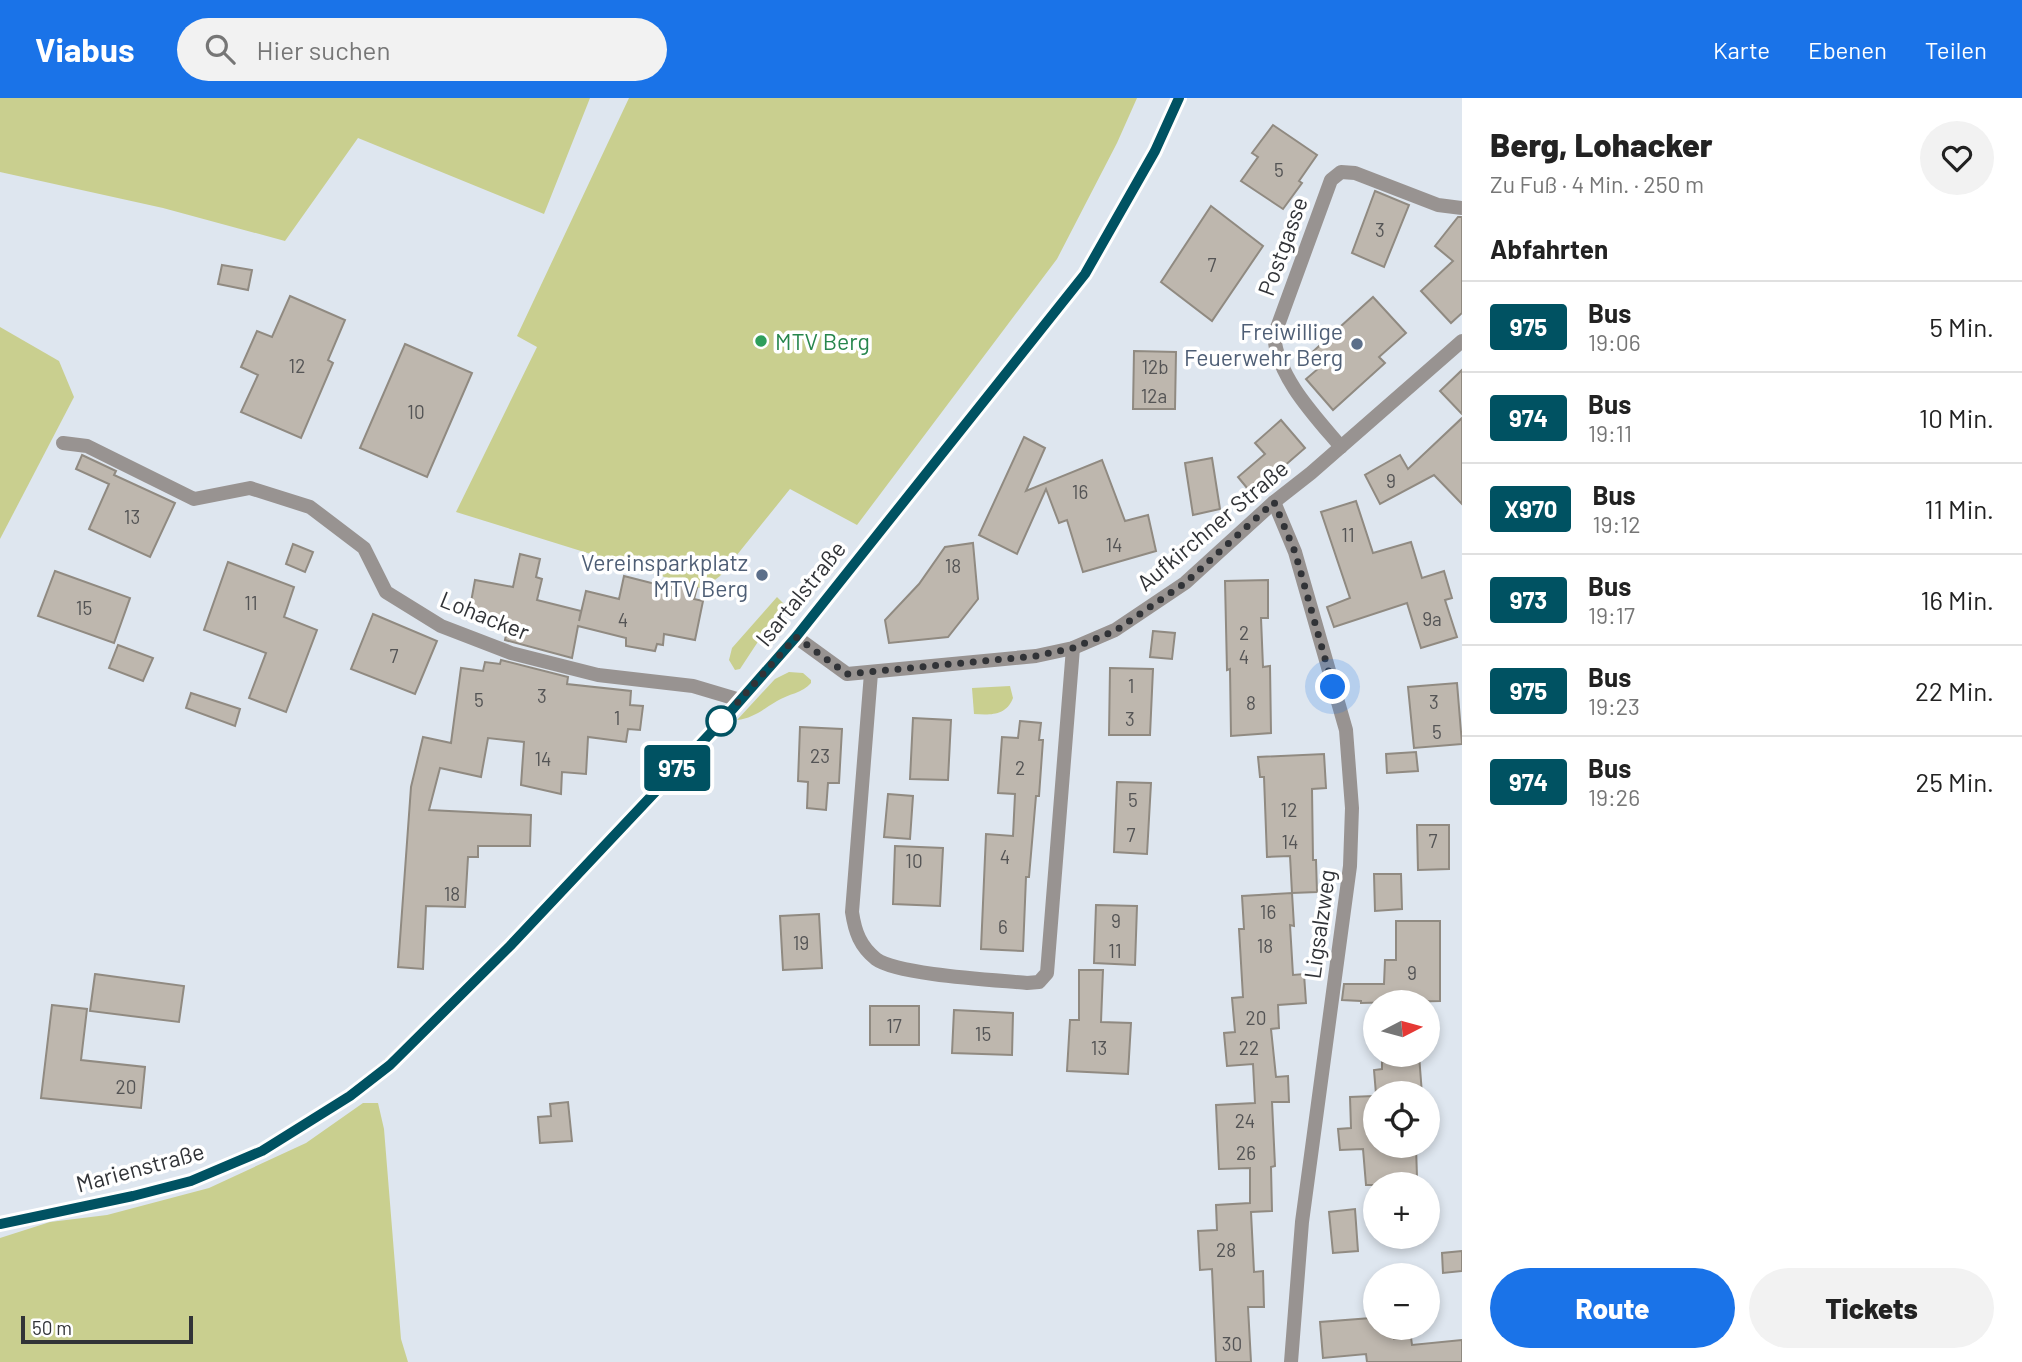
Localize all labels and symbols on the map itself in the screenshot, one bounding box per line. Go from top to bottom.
house number: 5 [1274,158,1284,181]
street label: Postgasse [1251,193,1313,299]
house number: 3 [1375,218,1385,241]
house number: 7 [1208,253,1217,276]
place label: Freiwillige Feuerwehr Berg [1184,317,1343,371]
place label: MTV Berg [775,327,870,355]
marker: MTV Berg [753,333,769,349]
marker: Freiwillige Feuerwehr Berg [1349,336,1365,352]
house number: 12 [289,354,305,377]
house number: 12b [1141,355,1169,378]
house number: 12a [1141,384,1167,407]
house number: 10 [407,400,425,423]
street label: Aufkirchner Straße [1131,454,1293,596]
house number: 9 [1386,469,1396,492]
house number: 16 [1072,480,1088,503]
house number: 13 [124,505,140,528]
house number: 11 [1341,523,1355,546]
house number: 14 [1105,533,1123,556]
street label: Isartalstraße [749,535,851,651]
place label: Vereinsparkplatz MTV Berg [581,548,748,602]
house number: 18 [945,554,961,577]
marker: Vereinsparkplatz MTV Berg [754,567,770,583]
street label: Lohacker [436,585,534,646]
house number: 11 [244,591,258,614]
house number: 15 [76,596,92,619]
house number: 9a [1422,607,1442,630]
house number: 4 [618,608,628,631]
house number: 2 [1239,621,1249,644]
house number: 7 [390,644,399,667]
house number: 4 [1239,645,1249,668]
your location [1315,669,1350,704]
house number: 1 [1128,674,1134,697]
house number: 3 [537,684,547,707]
house number: 5 [474,688,484,711]
house number: 3 [1429,690,1439,713]
house number: 8 [1246,691,1256,714]
house number: 1 [614,706,620,729]
unlabelled marker [706,706,736,736]
house number: 3 [1125,707,1135,730]
house number: 5 [1432,720,1442,743]
house number: 23 [810,744,830,767]
line badge: 975 [637,745,717,791]
house number: 14 [534,747,552,770]
house number: 2 [1015,756,1025,779]
house number: 5 [1128,788,1138,811]
house number: 12 [1281,798,1297,821]
house number: 7 [1127,823,1136,846]
house number: 7 [1429,829,1438,852]
house number: 14 [1281,830,1299,853]
house number: 4 [1000,845,1010,868]
house number: 10 [905,849,923,872]
street label: Ligsalzweg [1297,868,1341,980]
house number: 18 [444,882,460,905]
house number: 16 [1260,900,1276,923]
house number: 9 [1111,909,1121,932]
house number: 6 [998,915,1008,938]
house number: 19 [793,931,809,954]
house number: 18 [1257,934,1273,957]
house number: 11 [1108,939,1122,962]
house number: 9 [1407,961,1417,984]
north arrow [1363,990,1440,1068]
house number: 20 [1246,1006,1266,1029]
house number: 17 [886,1014,902,1037]
house number: 15 [975,1022,991,1045]
house number: 13 [1091,1036,1107,1059]
house number: 22 [1239,1036,1259,1059]
house number: 20 [116,1075,136,1098]
house number: 24 [1235,1109,1255,1132]
street label: Marienstraße [73,1136,207,1198]
house number: 26 [1236,1141,1256,1164]
house number: 28 [1216,1238,1236,1261]
scale bar [21,1313,192,1345]
house number: 30 [1222,1332,1242,1355]

